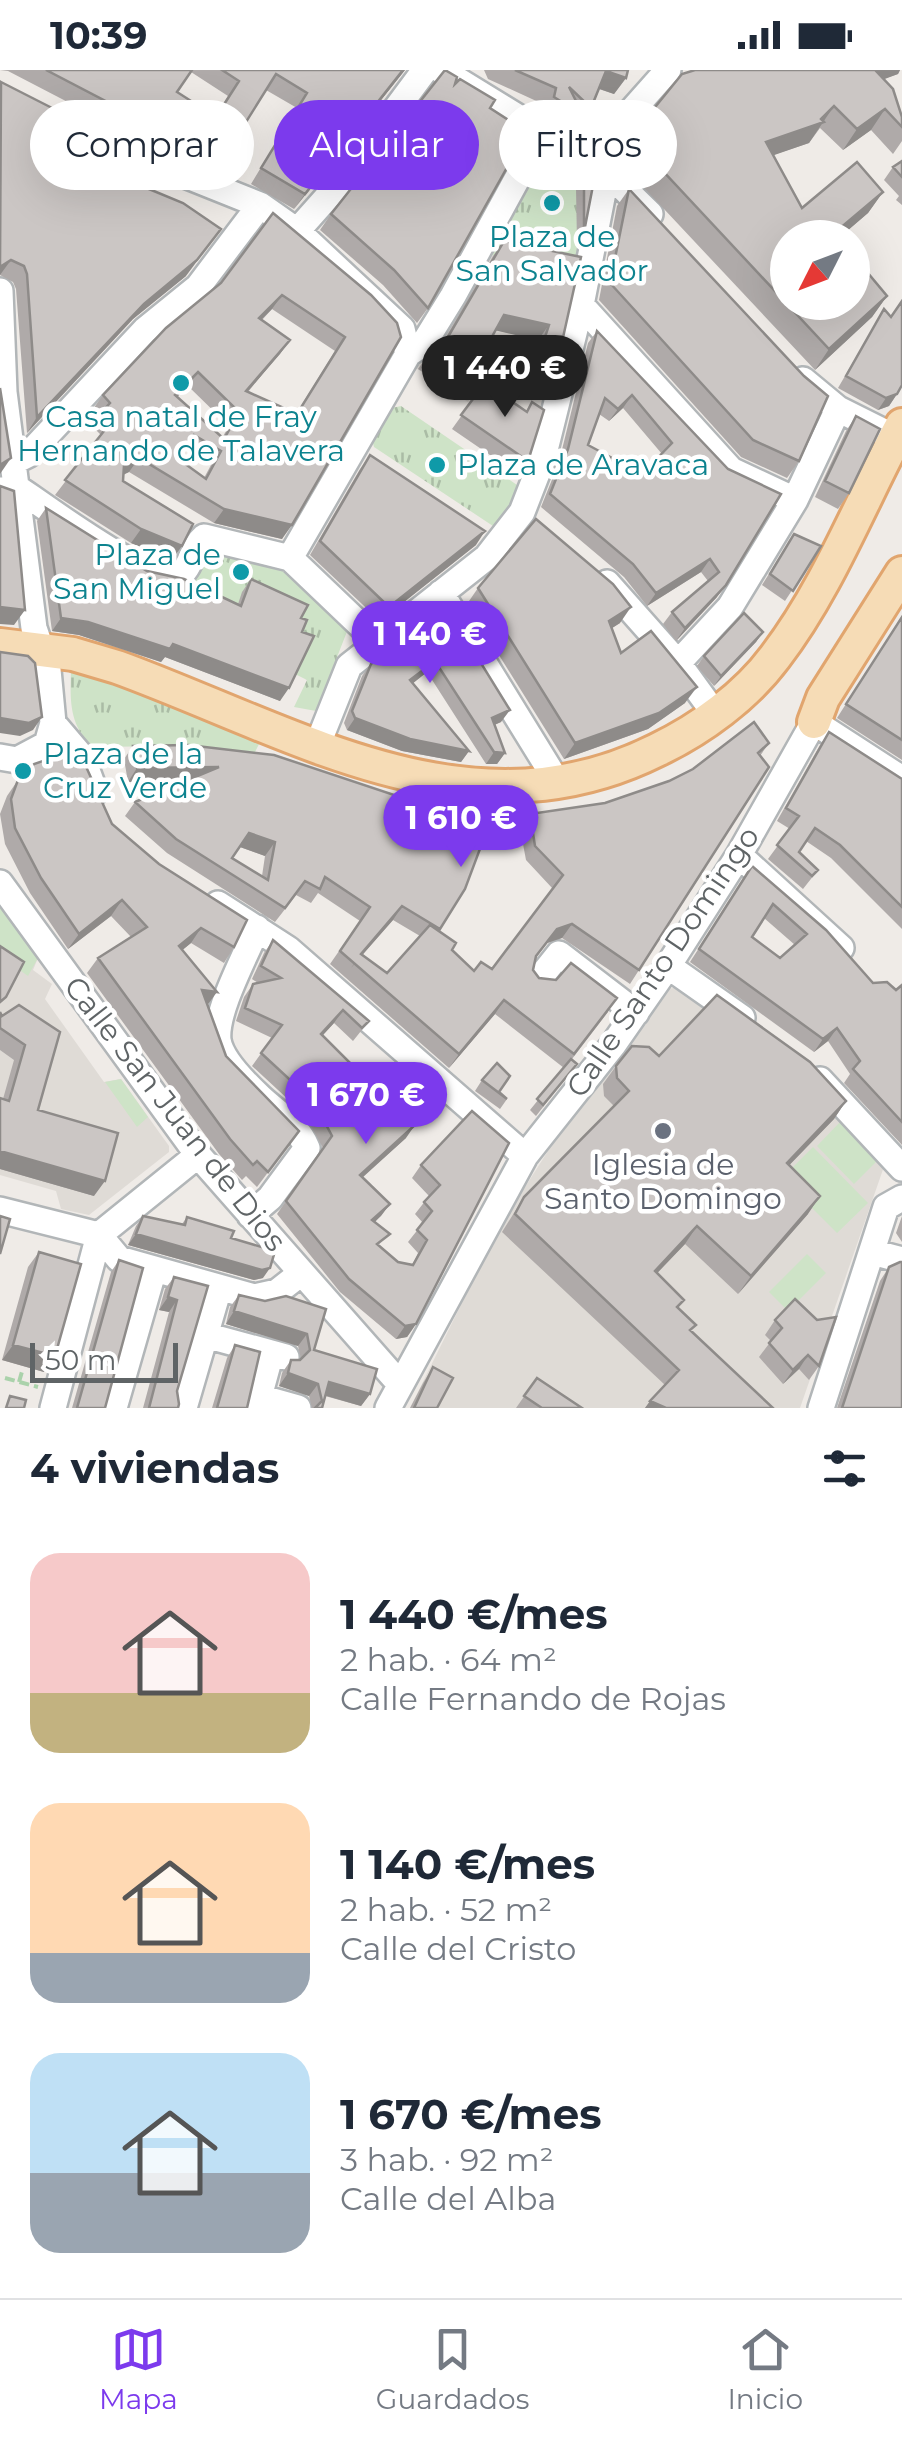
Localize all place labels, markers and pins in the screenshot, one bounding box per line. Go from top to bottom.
marker: Plaza de San Salvador [541,192,563,214]
place label: Plaza de San Salvador [455,218,649,289]
pin: 1 440 € [413,335,597,420]
marker: Casa natal de Fray Hernando de Talavera [170,372,192,394]
place label: Casa natal de Fray Hernando de Talavera [17,398,345,469]
place label: Plaza de Aravaca [457,446,709,483]
marker: Plaza de Aravaca [426,454,448,476]
place label: Plaza de San Miguel [53,536,221,607]
marker: Plaza de San Miguel [230,561,252,583]
pin: 1 140 € [338,601,522,686]
place label: Plaza de la Cruz Verde [43,735,207,806]
marker: Plaza de la Cruz Verde [12,760,34,782]
pin: 1 610 € [369,785,553,870]
pin: 1 670 € [274,1062,458,1147]
marker: Iglesia de Santo Domingo [652,1120,674,1142]
place label: Iglesia de Santo Domingo [544,1146,782,1217]

